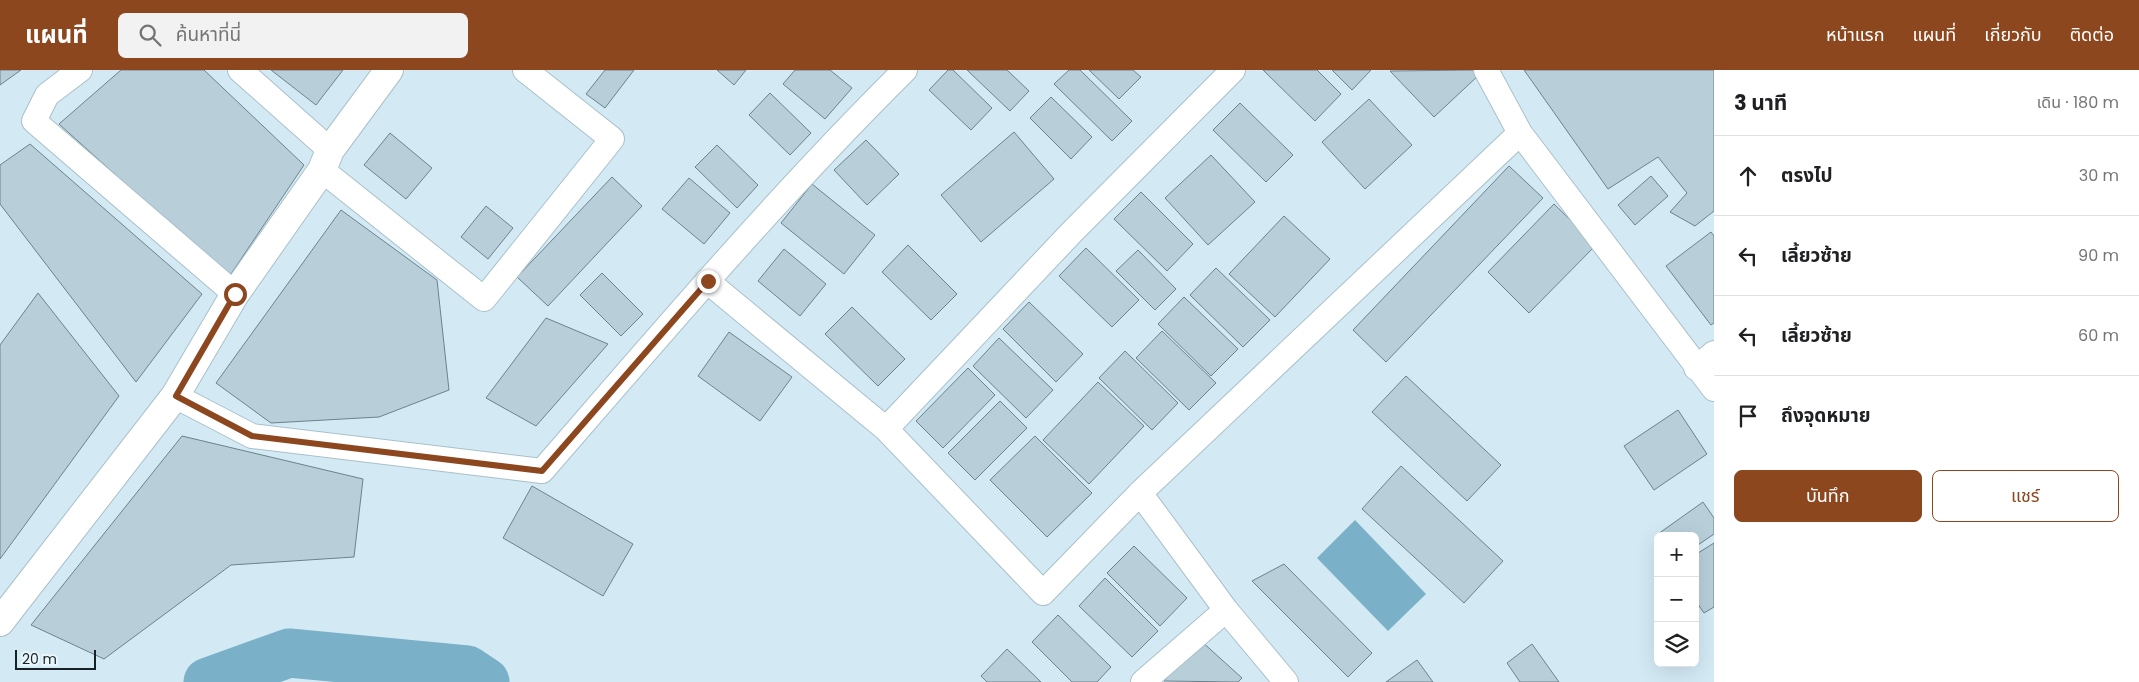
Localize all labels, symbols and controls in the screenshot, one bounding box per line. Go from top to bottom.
search box [118,13,468,58]
text: แผนที่ [25,18,88,51]
icon: search [136,21,164,49]
text: ค้นหาที่นี่ [176,21,241,48]
text: หน้าแรก [1826,22,1884,47]
text: แผนที่ [1912,22,1956,47]
text: เกี่ยวกับ [1984,22,2042,47]
text: ติดต่อ [2070,22,2114,47]
text: 3 นาที [1734,88,1787,117]
text: เดิน · 180 m [2037,91,2119,114]
icon: ahead [1734,162,1762,190]
text: ตรงไป [1781,162,1833,189]
text: 30 m [2079,164,2119,187]
icon: left [1734,242,1762,270]
text: เลี้ยวซ้าย [1781,242,1852,269]
text: 90 m [2078,244,2119,267]
route end [697,270,720,293]
route start [224,283,247,306]
icon: left [1734,322,1762,350]
text: เลี้ยวซ้าย [1781,322,1852,349]
text: 60 m [2078,324,2119,347]
icon: arrive [1734,402,1762,430]
text: ถึงจุดหมาย [1781,402,1871,429]
button: บันทึก [1734,470,1922,522]
button: แชร์ [1932,470,2119,522]
map controls [1654,532,1699,667]
button: + [1654,532,1699,577]
button: − [1654,577,1699,622]
button: layers [1654,622,1699,667]
scale bar [15,647,96,670]
text: 20 m [22,649,57,669]

